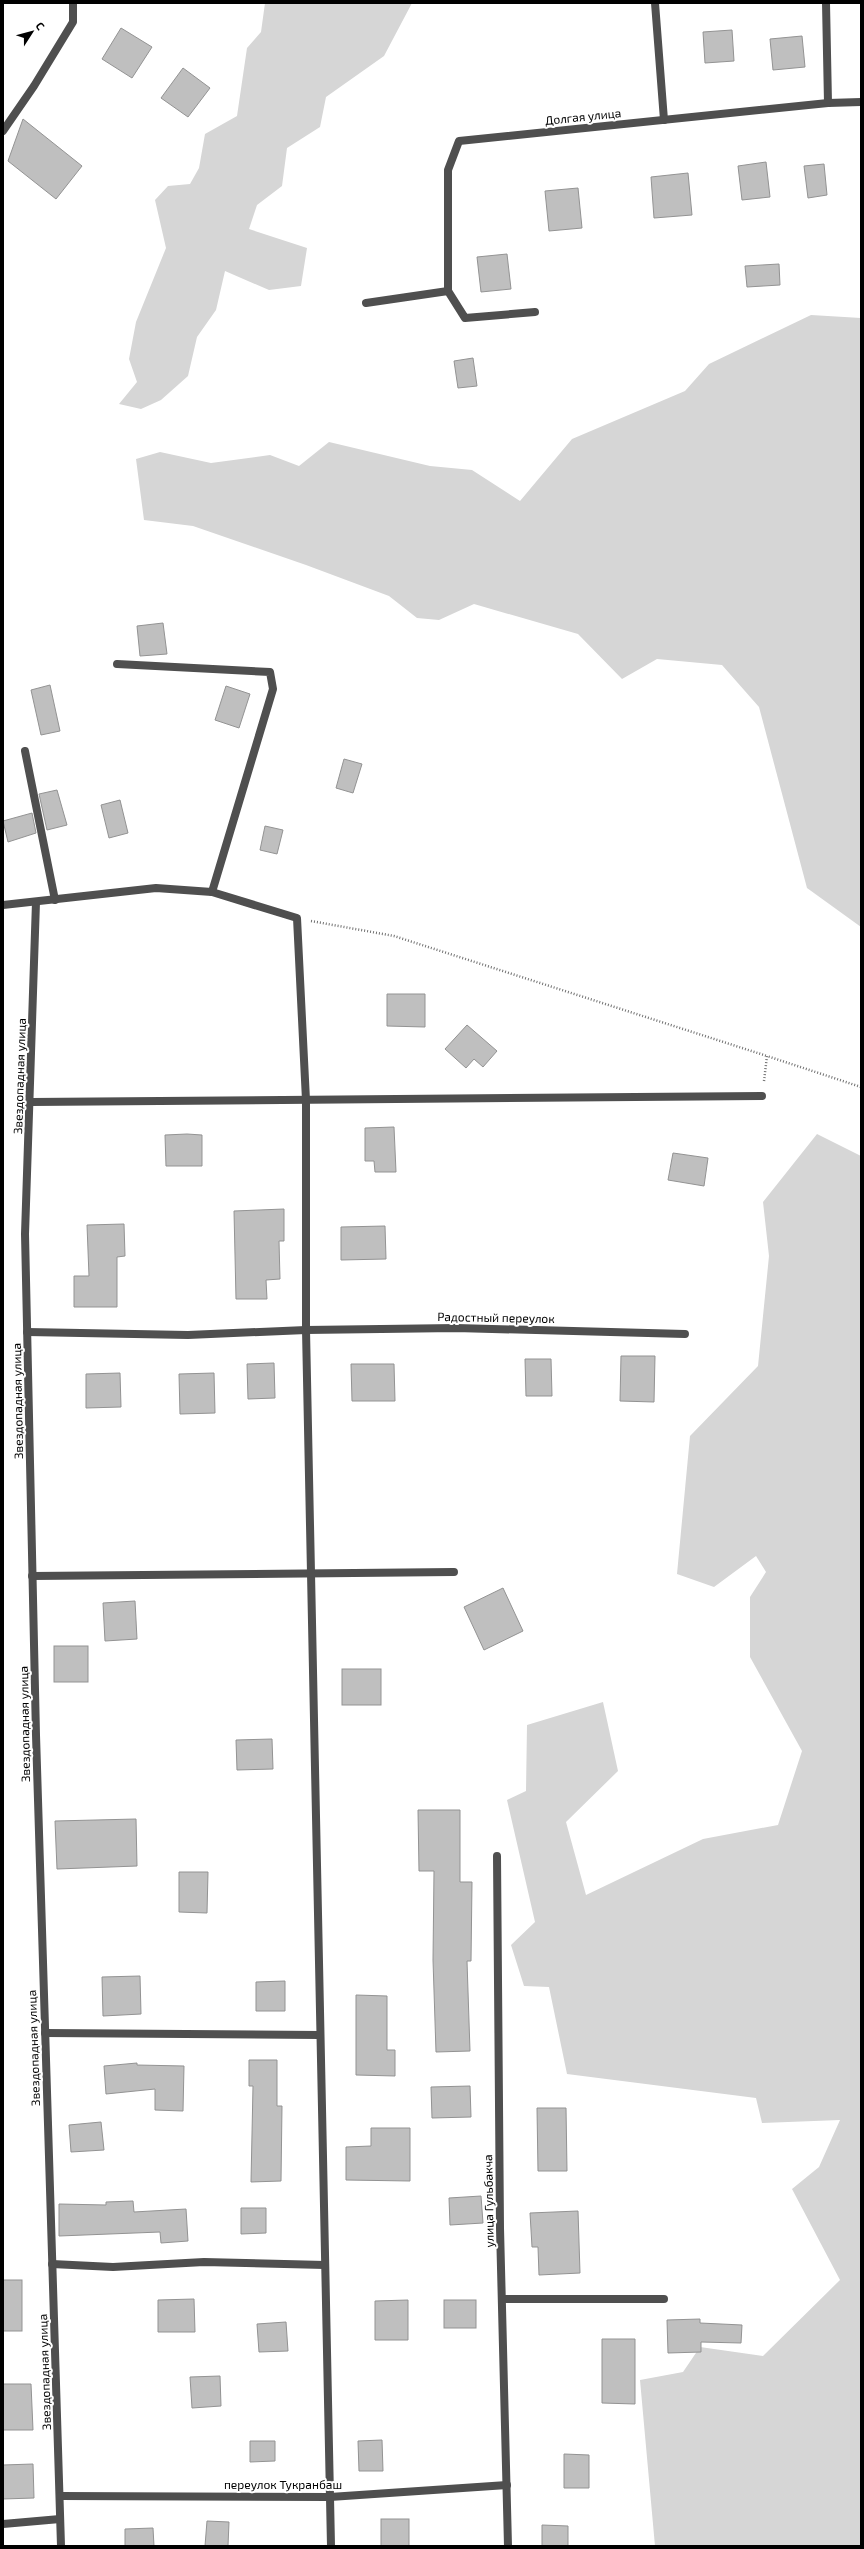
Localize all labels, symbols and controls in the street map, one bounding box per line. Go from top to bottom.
north arrow [12,12,52,52]
text: С [33,19,48,33]
street label: Долгая улица [544,105,622,128]
street label: Звездопадная улица [10,1018,29,1134]
street label: Радостный переулок [437,1309,555,1326]
street label: Звездопадная улица [9,1343,26,1459]
street label: Звездопадная улица [16,1666,33,1782]
street label: Звездопадная улица [24,1990,43,2106]
street label: улица Гульбакча [480,2154,497,2248]
street label: Звездопадная улица [35,2314,54,2430]
street label: переулок Тукранбаш [224,2477,342,2492]

